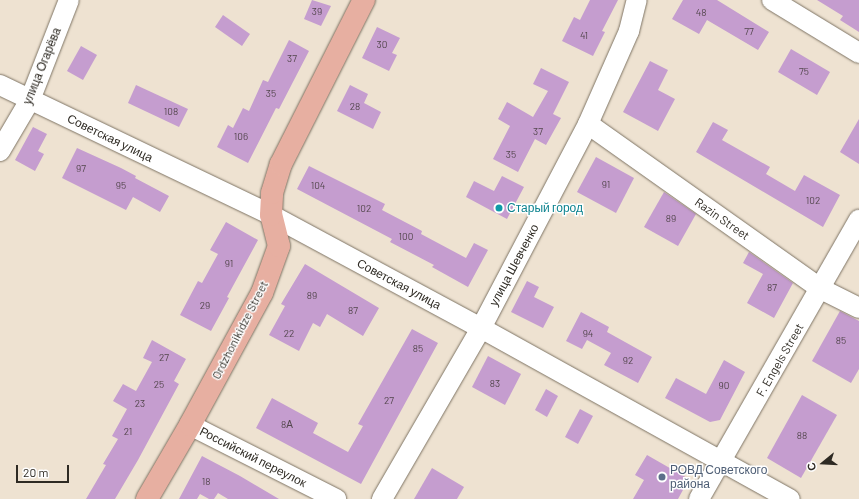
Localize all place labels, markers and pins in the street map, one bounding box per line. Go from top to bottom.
place label: Старый город [507,201,583,215]
marker: Старый город [494,203,504,213]
place label: РОВД Советского района [670,463,767,491]
marker: РОВД Советского района [657,472,667,482]

